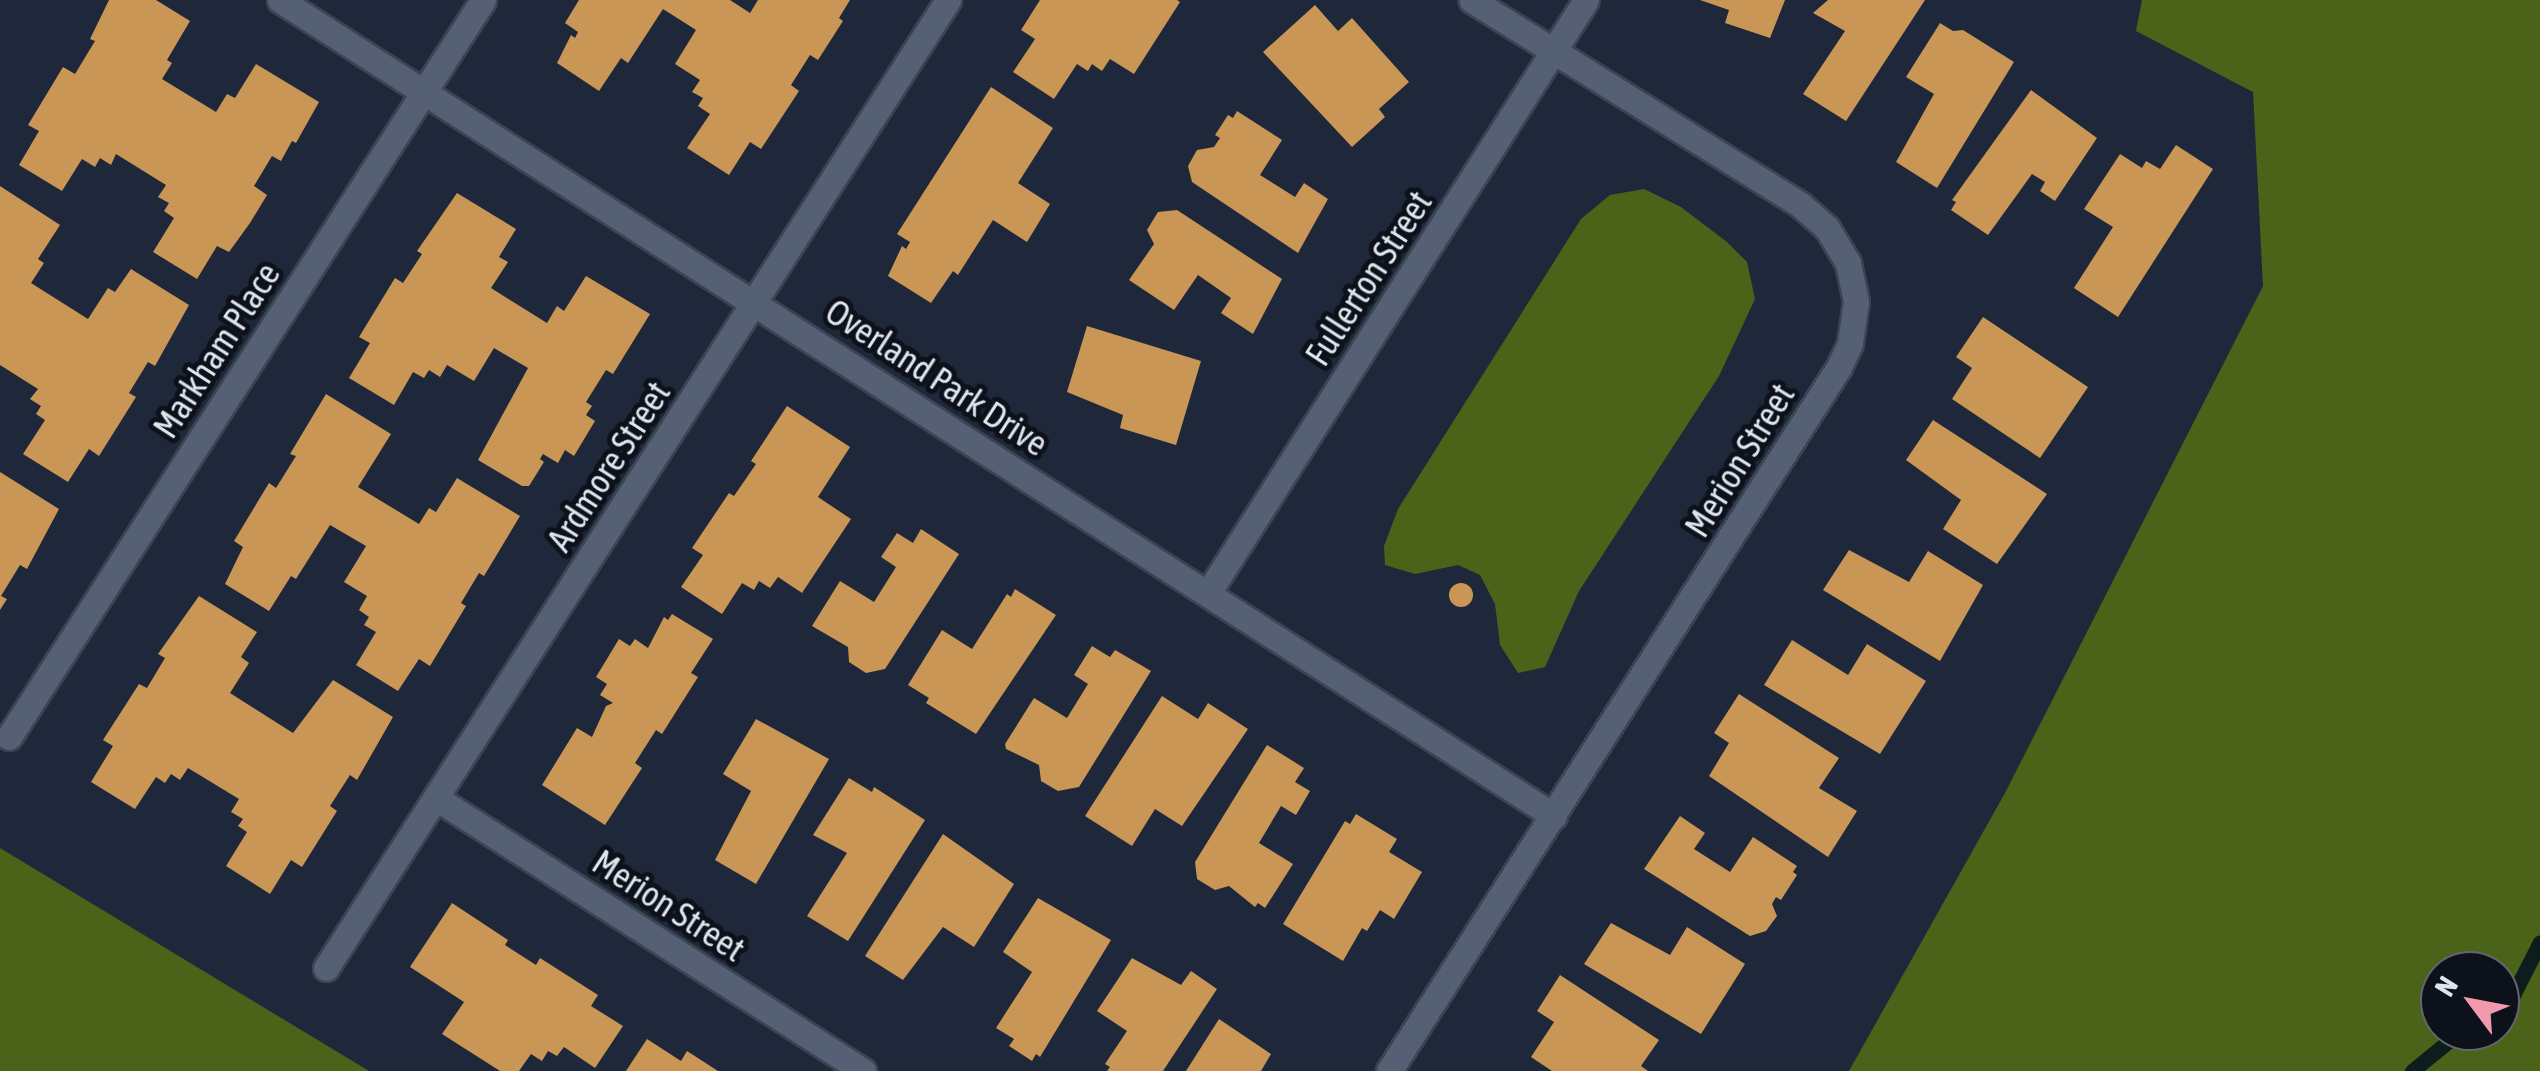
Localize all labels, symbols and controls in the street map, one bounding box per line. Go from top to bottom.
street label: Fullerton Street [1296,183,1440,373]
street label: Markham Place [144,255,288,445]
street label: Overland Park Drive [818,290,1056,464]
street label: Ardmore Street [538,373,678,559]
street label: Merion Street [1675,376,1803,544]
street label: Merion Street [585,840,753,970]
north arrow [2420,951,2520,1051]
text: N [2428,971,2464,1002]

